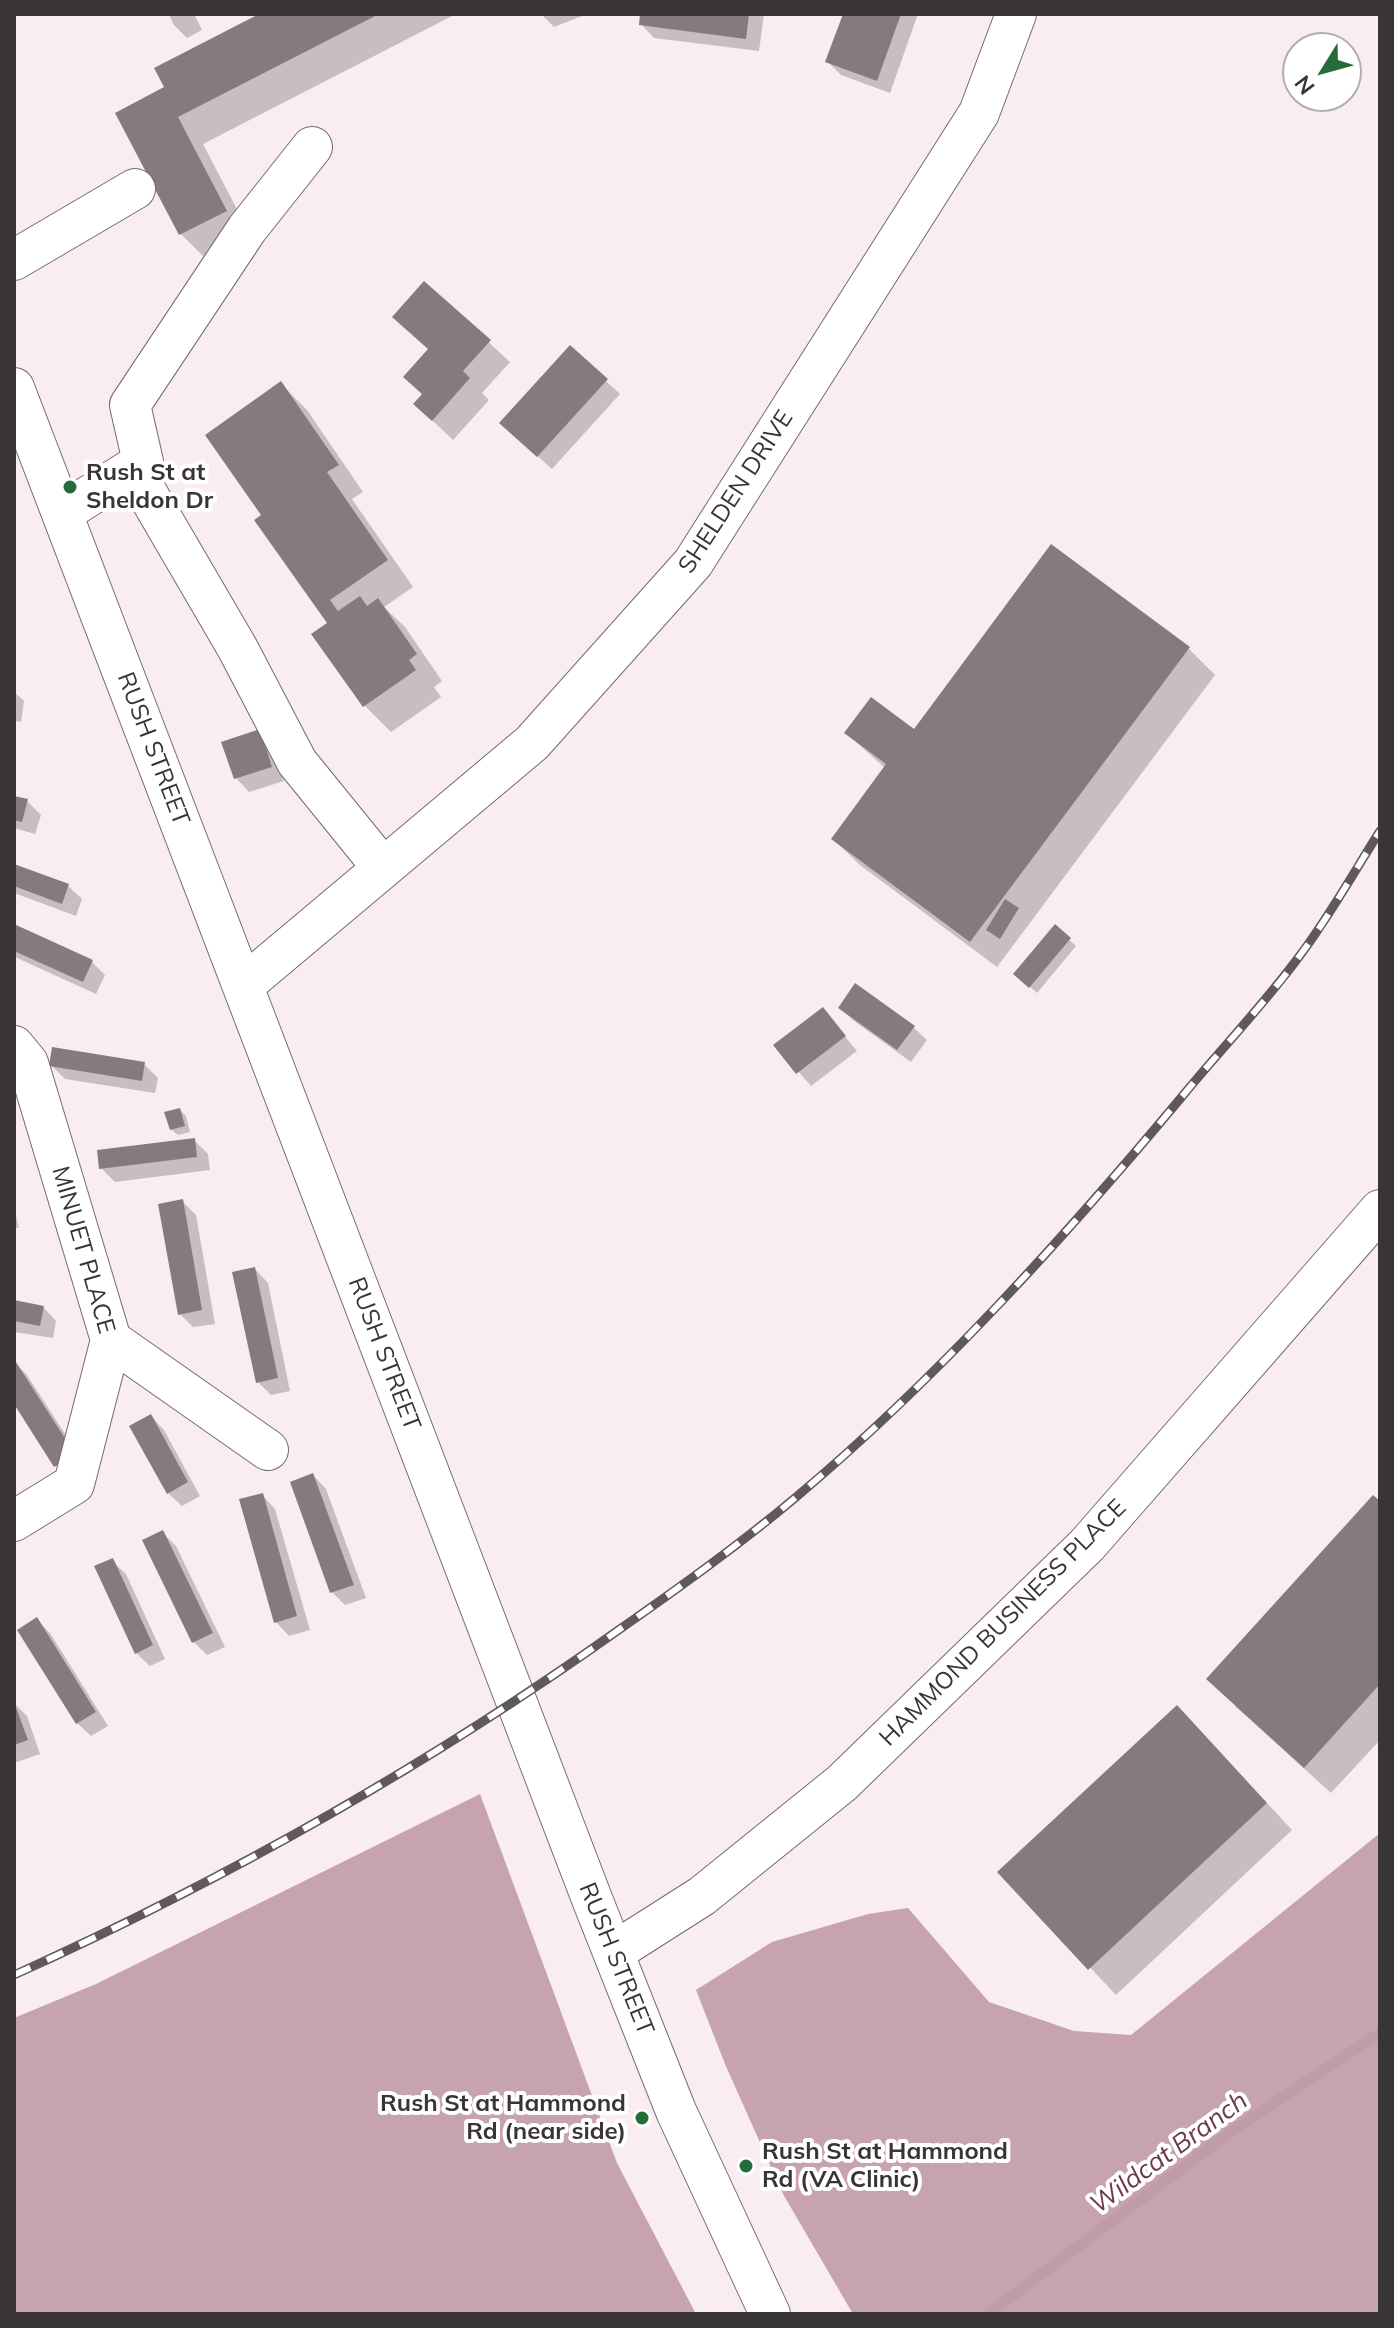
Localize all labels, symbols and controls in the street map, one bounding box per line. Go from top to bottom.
north arrow [1282,32,1362,112]
text: N [1288,70,1321,100]
street label: SHELDEN DRIVE [673,405,799,579]
place label: Rush St at Sheldon Dr [86,459,213,515]
marker: Rush St at Sheldon Dr [61,478,79,496]
street label: RUSH STREET [111,668,195,830]
street label: MINUET PLACE [45,1163,121,1337]
street label: RUSH STREET [342,1273,426,1435]
street label: HAMMOND BUSINESS PLACE [874,1494,1132,1752]
street label: RUSH STREET [572,1879,660,2039]
water label: Wildcat Branch [1084,2085,1254,2221]
place label: Rush St at Hammond Rd (near side) [380,2090,626,2146]
marker: Rush St at Hammond Rd (near side) [633,2109,651,2127]
place label: Rush St at Hammond Rd (VA Clinic) [762,2138,1008,2194]
marker: Rush St at Hammond Rd (VA Clinic) [737,2157,755,2175]

